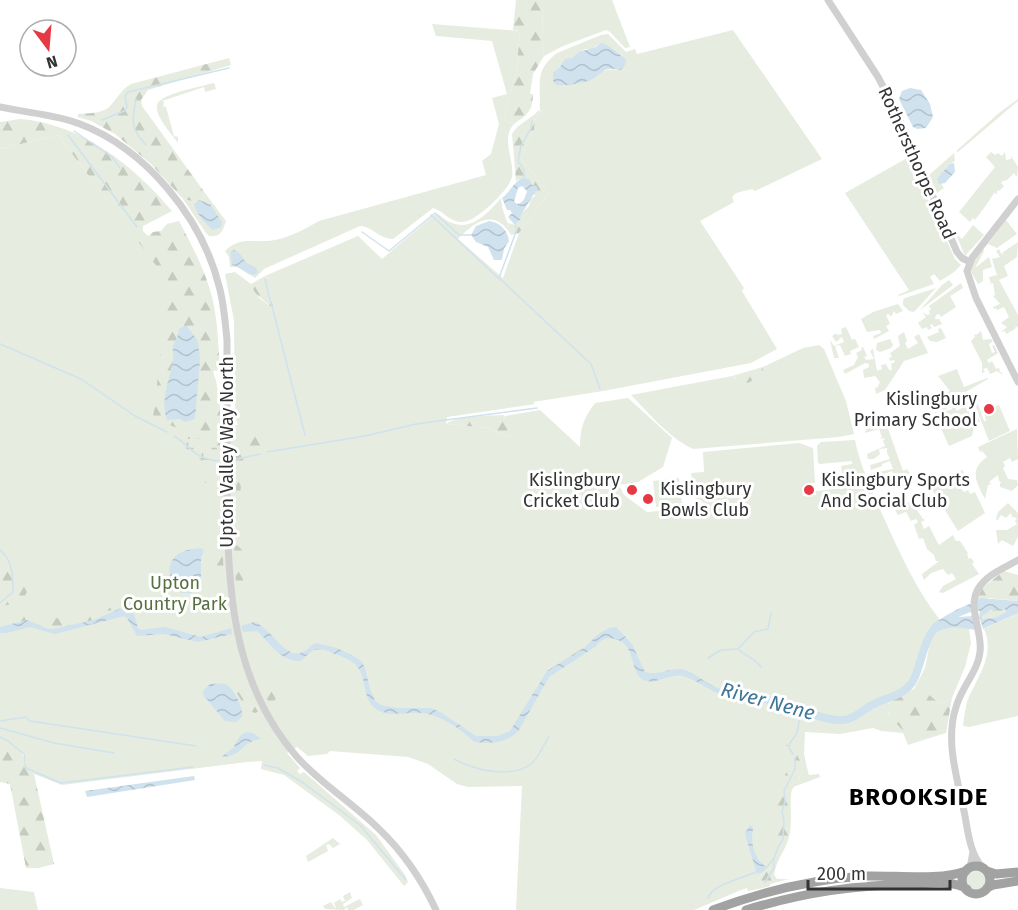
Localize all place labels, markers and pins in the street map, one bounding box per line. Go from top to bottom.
place label: Kislingbury Primary School [854,388,977,431]
marker: Kislingbury Primary School [982,402,996,416]
place label: Kislingbury Cricket Club [523,469,620,512]
place label: Kislingbury Sports And Social Club [821,469,970,512]
place label: Kislingbury Bowls Club [660,478,751,521]
marker: Kislingbury Cricket Club [625,483,639,497]
marker: Kislingbury Sports And Social Club [802,483,816,497]
marker: Kislingbury Bowls Club [641,492,655,506]

